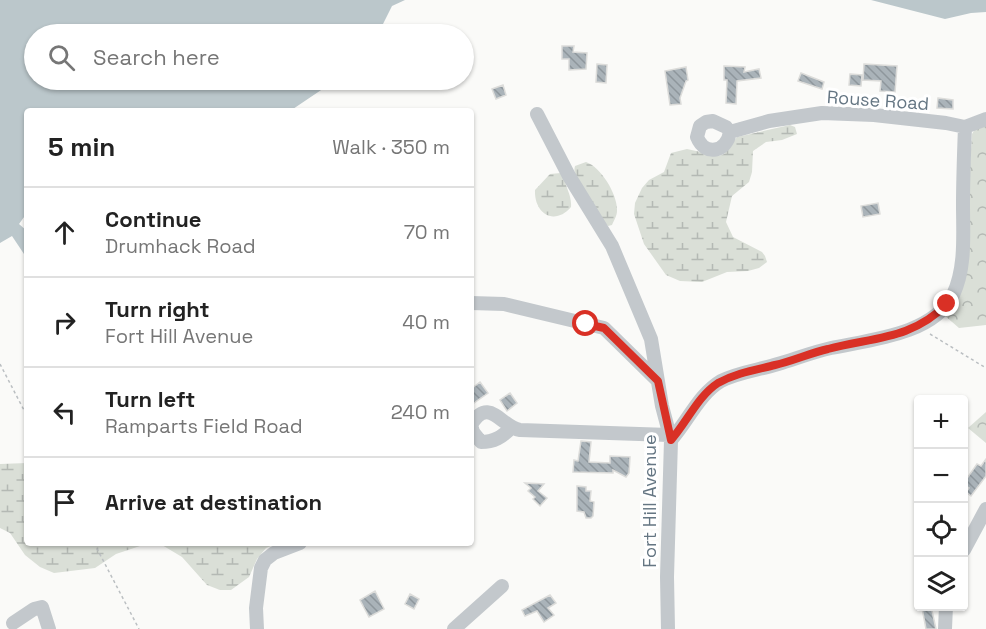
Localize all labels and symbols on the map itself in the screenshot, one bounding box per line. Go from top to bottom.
street label: Rouse Road [826,85,930,115]
route end [933,290,959,316]
route start [572,310,598,336]
street label: Fort Hill Avenue [638,434,661,568]

